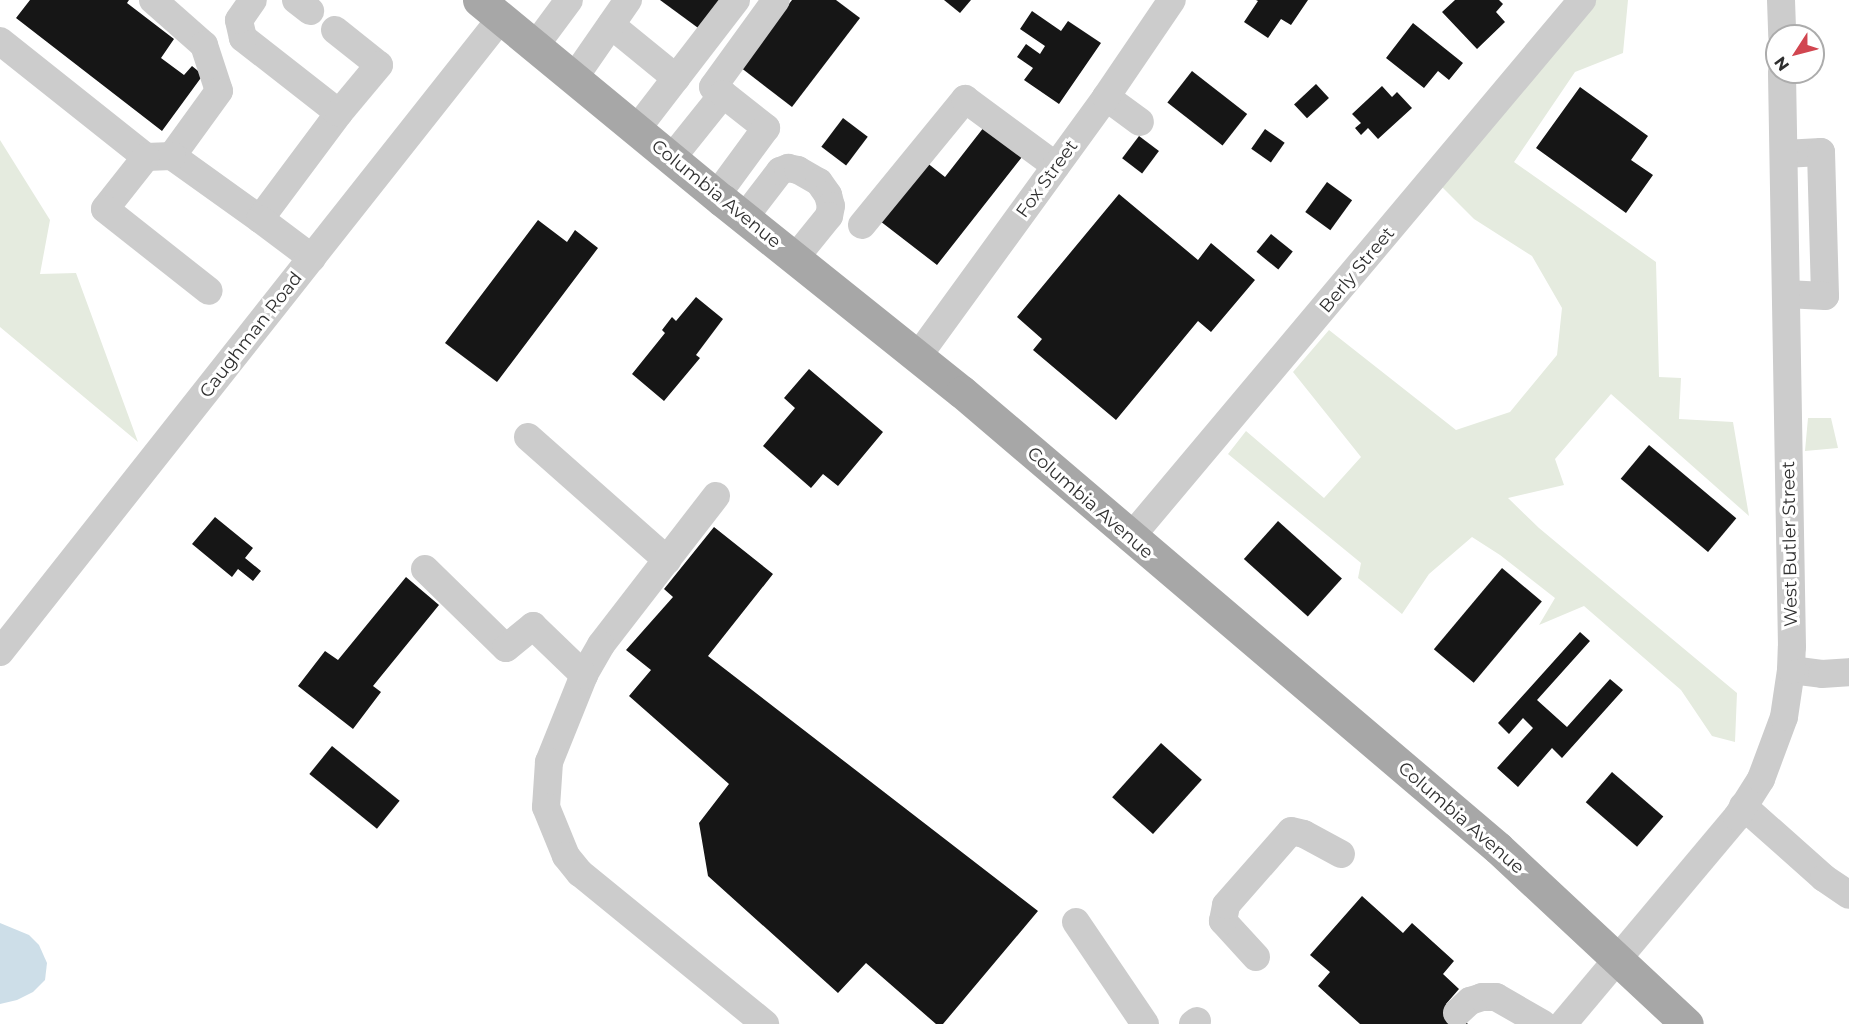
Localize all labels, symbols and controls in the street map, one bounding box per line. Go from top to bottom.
north arrow [1765,24,1825,84]
text: N [1770,53,1793,75]
street label: Columbia Avenue [647,135,785,253]
street label: Fox Street [1012,136,1082,222]
street label: Berly Street [1315,223,1399,317]
street label: Caughman Road [195,268,307,402]
street label: Columbia Avenue [1023,442,1157,564]
street label: West Butler Street [1778,461,1802,627]
street label: Columbia Avenue [1394,757,1528,879]

